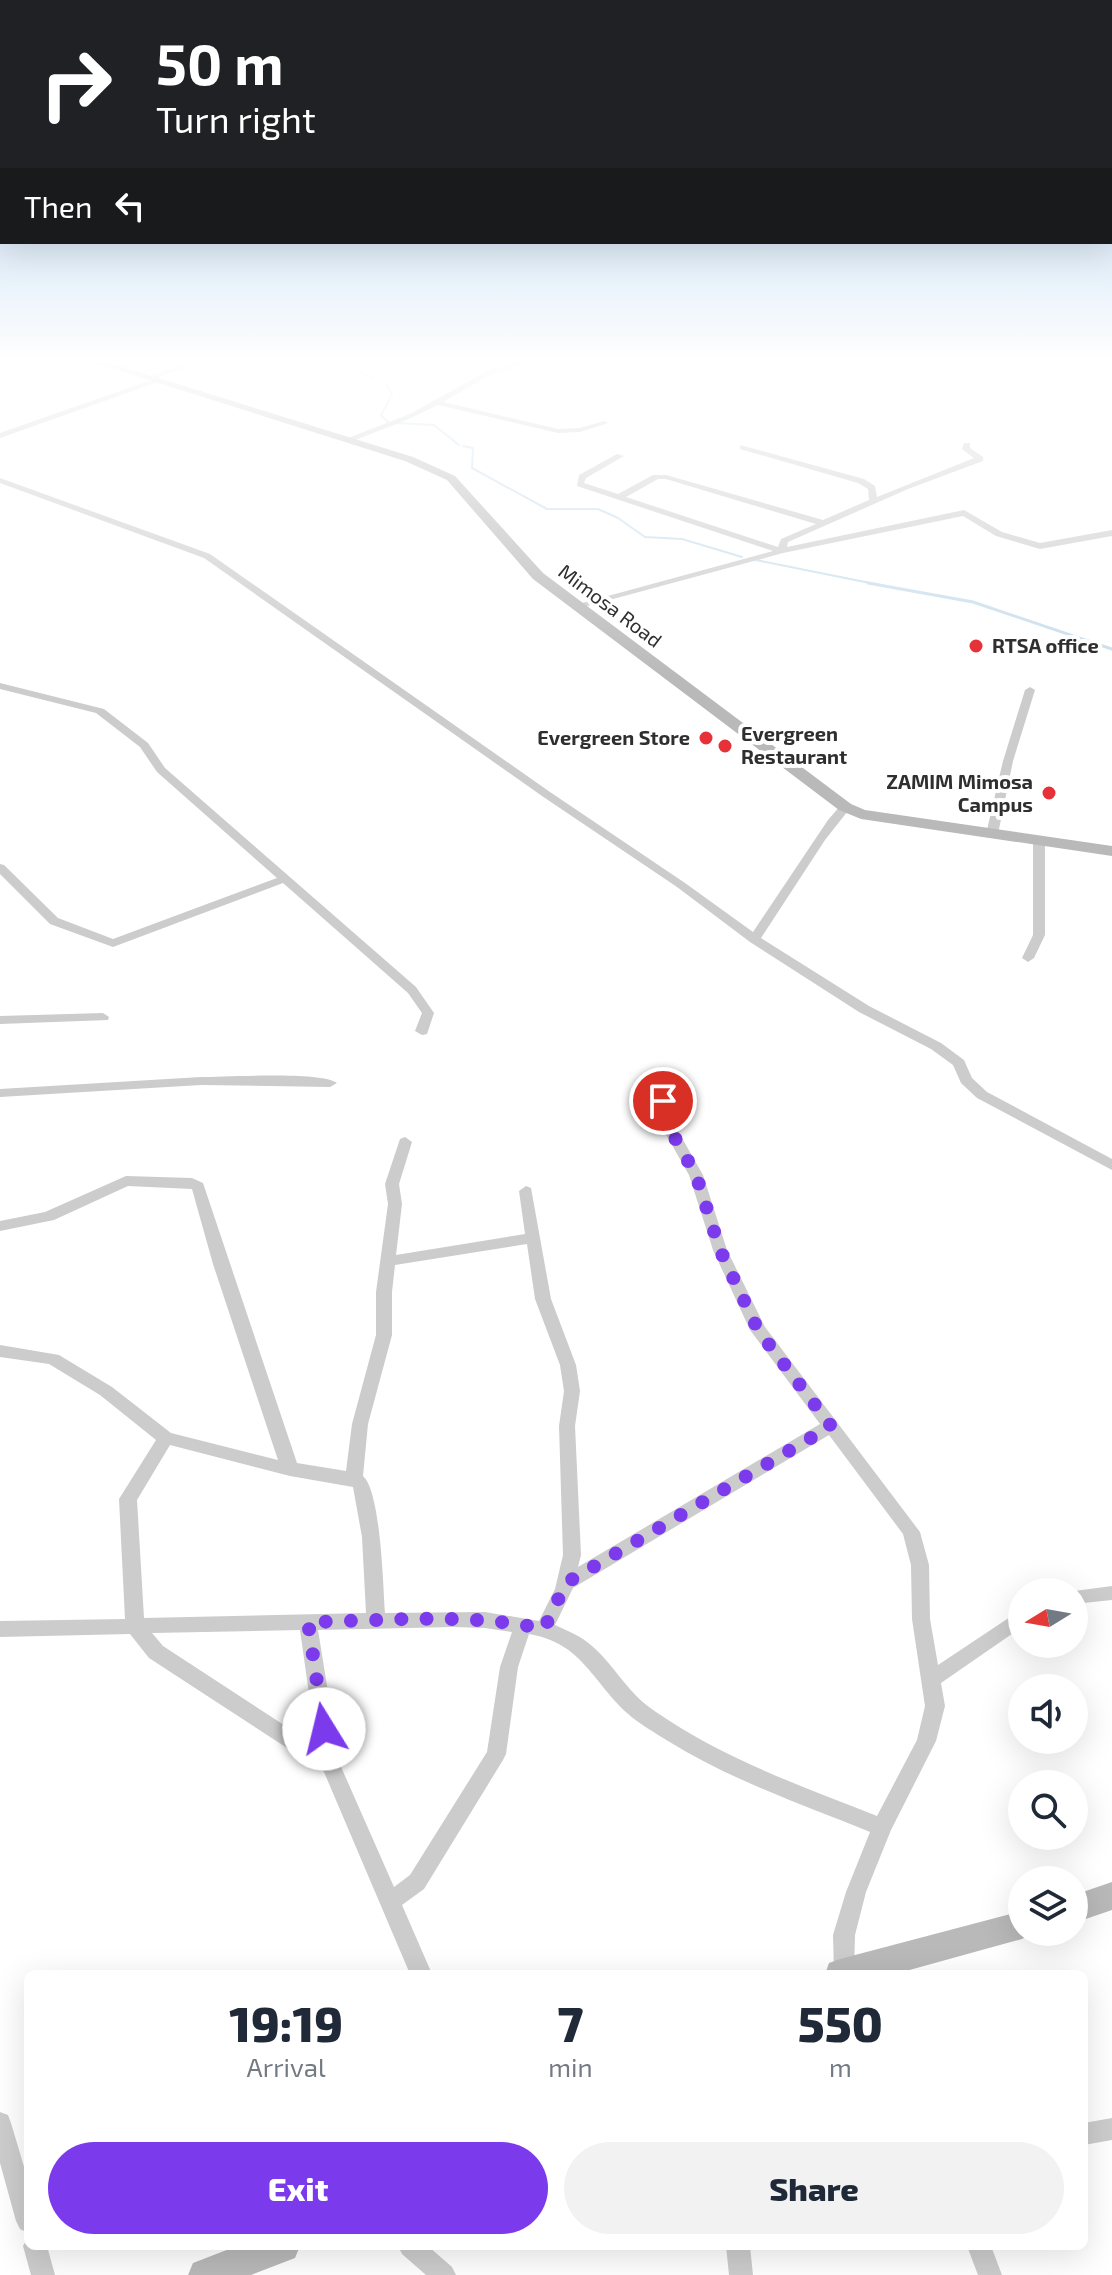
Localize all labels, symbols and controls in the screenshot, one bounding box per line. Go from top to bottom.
text: 50 m [156,29,284,96]
icon: right [24,32,128,136]
text: Turn right [156,97,316,140]
icon: left [108,184,152,228]
text: Then [24,188,92,224]
street label: Mimosa Road [554,559,667,652]
place label: RTSA office [992,633,1099,657]
marker: RTSA office [967,637,985,655]
place label: Evergreen Restaurant [741,721,847,768]
place label: Evergreen Store [537,725,690,749]
marker: Evergreen Store [697,729,715,747]
marker: Evergreen Restaurant [716,737,734,755]
place label: ZAMIM Mimosa Campus [886,769,1033,816]
marker: ZAMIM Mimosa Campus [1040,784,1058,802]
pin [629,1067,697,1135]
icon: arrive [641,1079,685,1123]
north arrow [1008,1578,1088,1658]
map controls [1008,1578,1088,1946]
button: sound [1008,1674,1088,1754]
position arrow [282,1687,366,1771]
button: search [1008,1770,1088,1850]
button: layers [1008,1866,1088,1946]
text: 19:19 [229,1994,343,2052]
text: 7 [558,1994,583,2052]
text: 550 [798,1994,883,2052]
text: Arrival [247,2051,326,2082]
text: min [548,2051,593,2082]
text: m [829,2051,852,2082]
button: Exit [48,2142,548,2234]
button: Share [564,2142,1064,2234]

